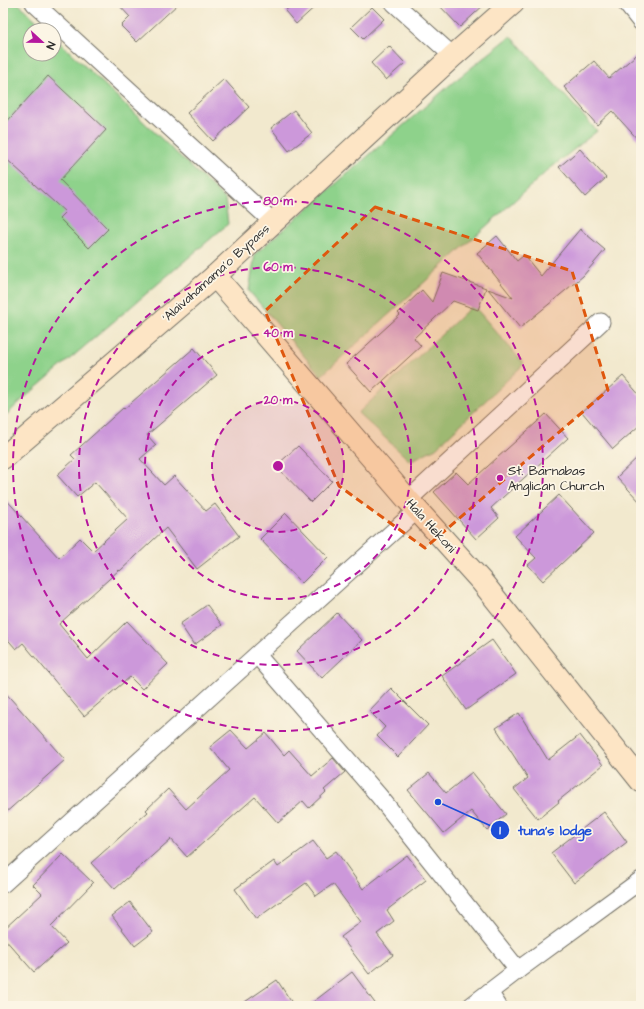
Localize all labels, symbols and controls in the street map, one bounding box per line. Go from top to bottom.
north arrow [22,22,62,62]
text: N [43,40,59,52]
text: 80 m [263,193,293,210]
street label: 'Alaivahamama'o Bypass [158,220,275,327]
text: 60 m [263,259,293,276]
text: 40 m [263,325,294,342]
text: 20 m [263,392,293,409]
centre of rings [271,459,285,473]
place label: St. Barnabas Anglican Church [508,462,605,496]
marker: St. Barnabas Anglican Church [495,473,505,483]
street label: Hala Hekoni [402,495,460,557]
callout: tuna's lodge [490,817,600,843]
text: tuna's lodge [517,821,592,842]
text: 1 [499,822,501,839]

